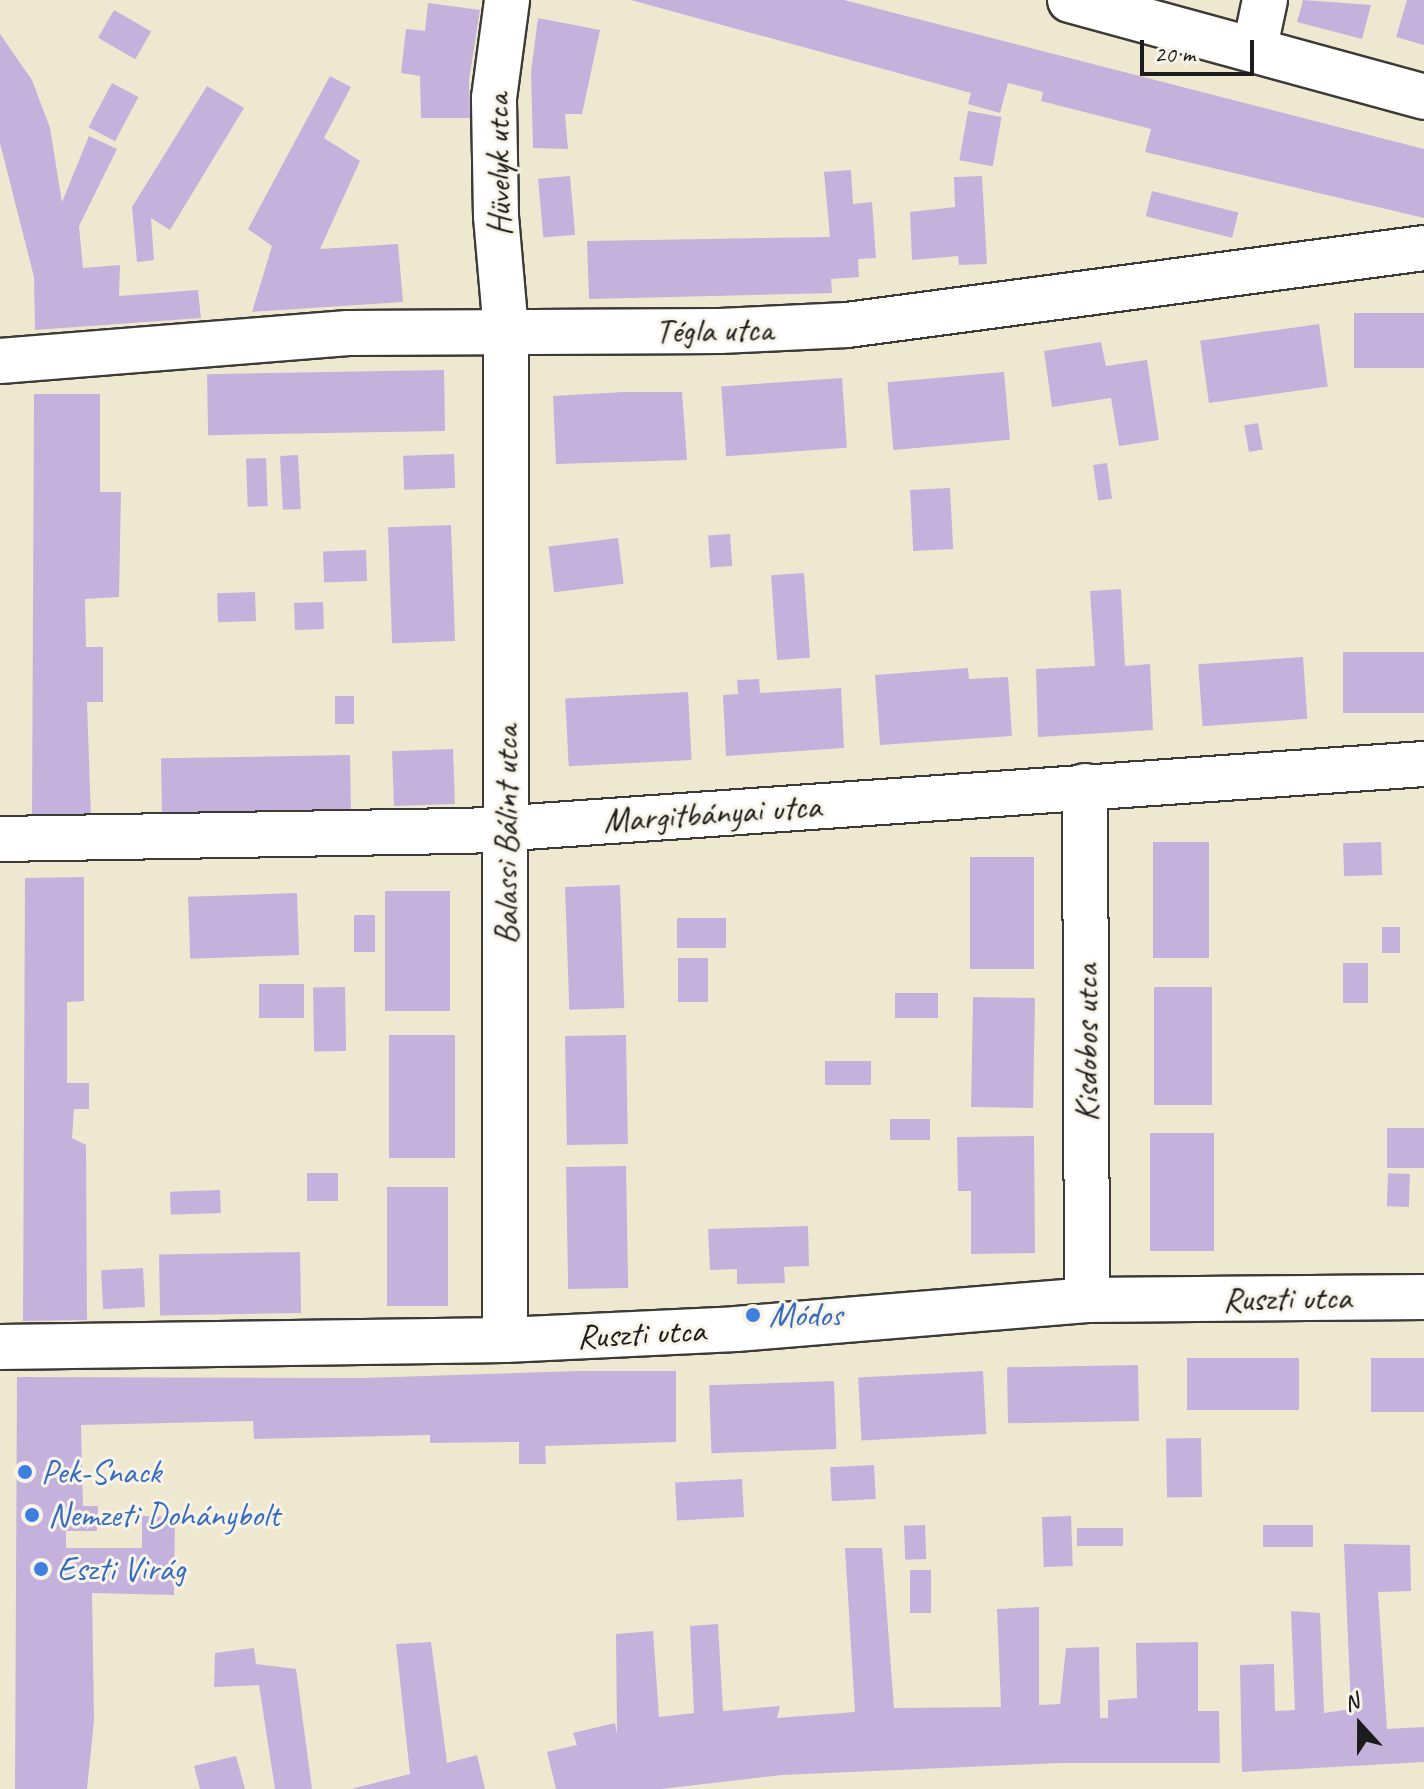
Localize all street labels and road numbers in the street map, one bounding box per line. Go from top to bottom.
street label: Hüvelyk utca [476,94,520,236]
street label: Tégla utca [655,309,773,351]
street label: Balassi Bálint utca [486,726,526,944]
street label: Margitbányai utca [603,785,821,841]
street label: Kisdobos utca [1066,965,1106,1121]
street label: Ruszti utca [1223,1276,1351,1320]
street label: Ruszti utca [576,1309,706,1357]

